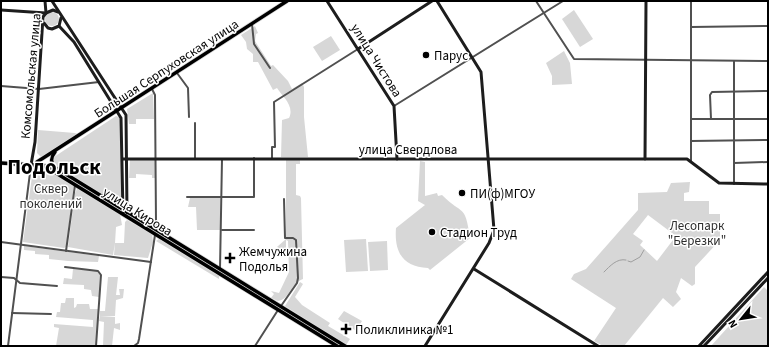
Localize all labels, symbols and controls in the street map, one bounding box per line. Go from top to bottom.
street label: Комсомольская улица [17,12,45,140]
street label: Большая Серпуховская улица [91,15,242,122]
street label: улица Чистова [346,20,406,101]
place label: Парус [434,47,468,65]
marker: Парус [421,50,431,60]
street label: улица Свердлова [359,141,457,159]
district label: Подольск [7,152,101,182]
park label: Сквер поколений [20,180,82,213]
street label: улица Кирова [99,183,176,240]
place label: ПИ(ф)МГОУ [470,185,535,203]
marker: ПИ(ф)МГОУ [457,188,467,198]
park label: Лесопарк "Березки" [668,217,726,250]
place label: Стадион Труд [440,224,517,242]
marker: Стадион Труд [427,227,437,237]
place label: Жемчужина Подолья [239,243,307,276]
marker: Жемчужина Подолья [224,252,236,264]
north arrow [721,299,761,339]
text: N [724,317,741,331]
place label: Поликлиника №1 [355,321,454,339]
marker: Поликлиника №1 [340,323,352,335]

